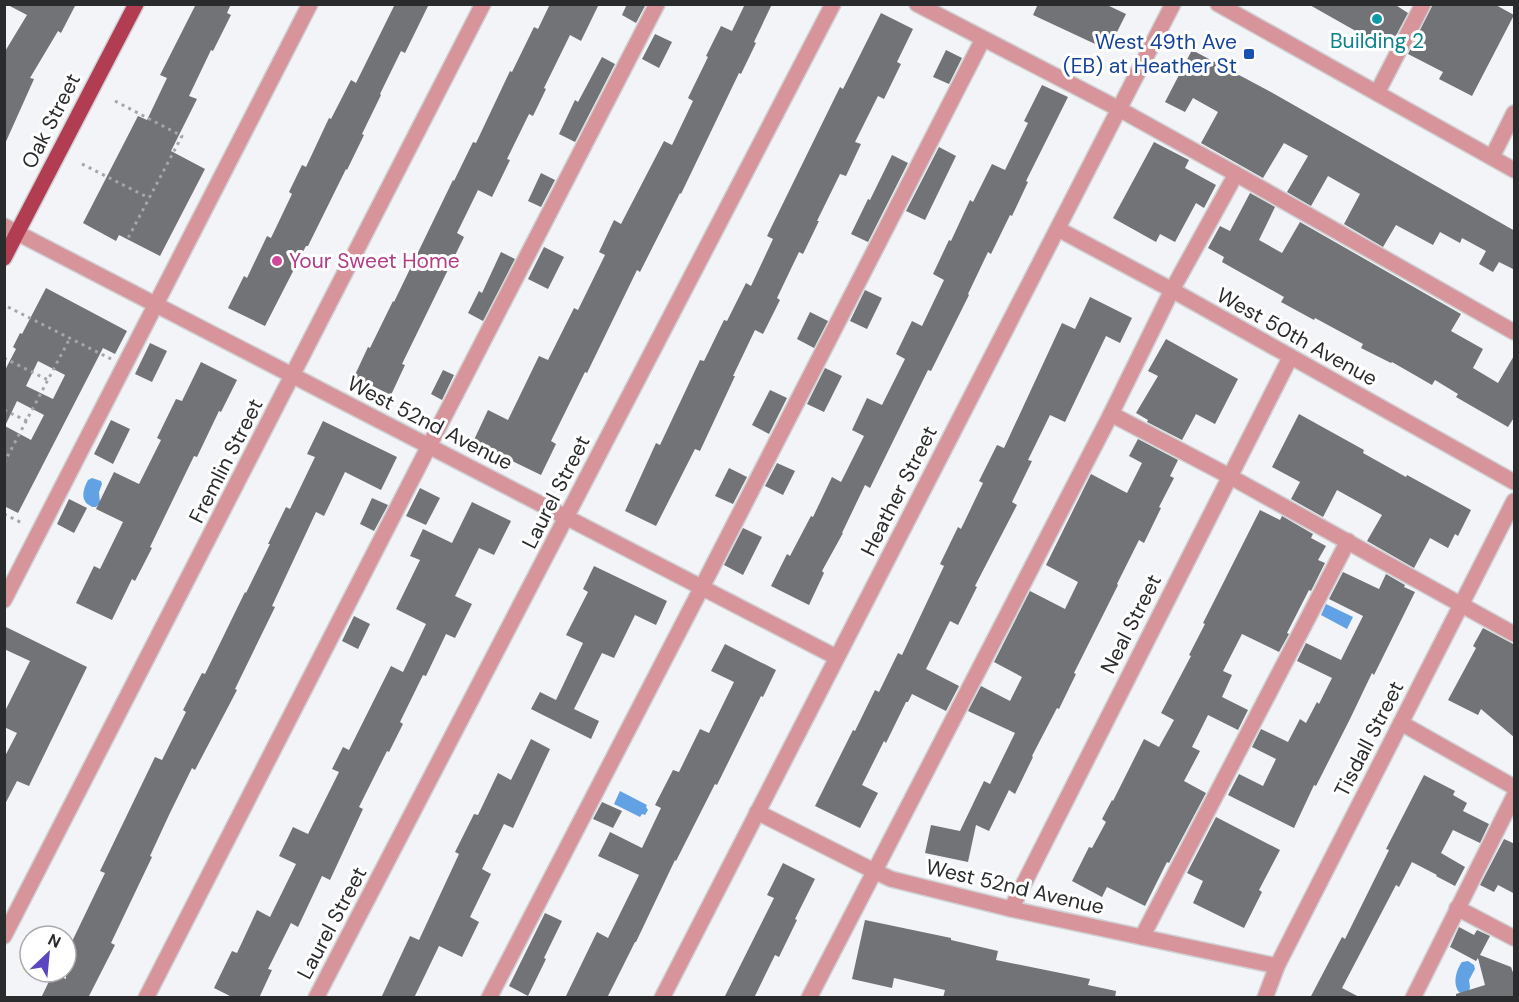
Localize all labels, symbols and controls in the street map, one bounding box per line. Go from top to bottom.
marker: Building 2 [1370,12,1384,26]
place label: Building 2 [1330,27,1424,55]
place label: West 49th Ave (EB) at Heather St [1063,28,1237,80]
marker: West 49th Ave (EB) at Heather St [1242,47,1256,61]
street label: Oak Street [15,69,87,173]
place label: Your Sweet Home [289,247,460,275]
marker: Your Sweet Home [270,254,284,268]
street label: West 50th Avenue [1212,281,1382,393]
street label: West 52nd Avenue [343,369,517,477]
street label: Fremlin Street [183,394,269,528]
street label: Heather Street [854,421,944,561]
street label: Laurel Street [515,431,597,553]
street label: Neal Street [1094,570,1168,678]
street label: Tisdall Street [1328,676,1410,802]
street label: West 52nd Avenue [923,853,1107,921]
street label: Laurel Street [291,862,373,984]
north arrow [18,924,78,984]
text: N [45,929,64,953]

